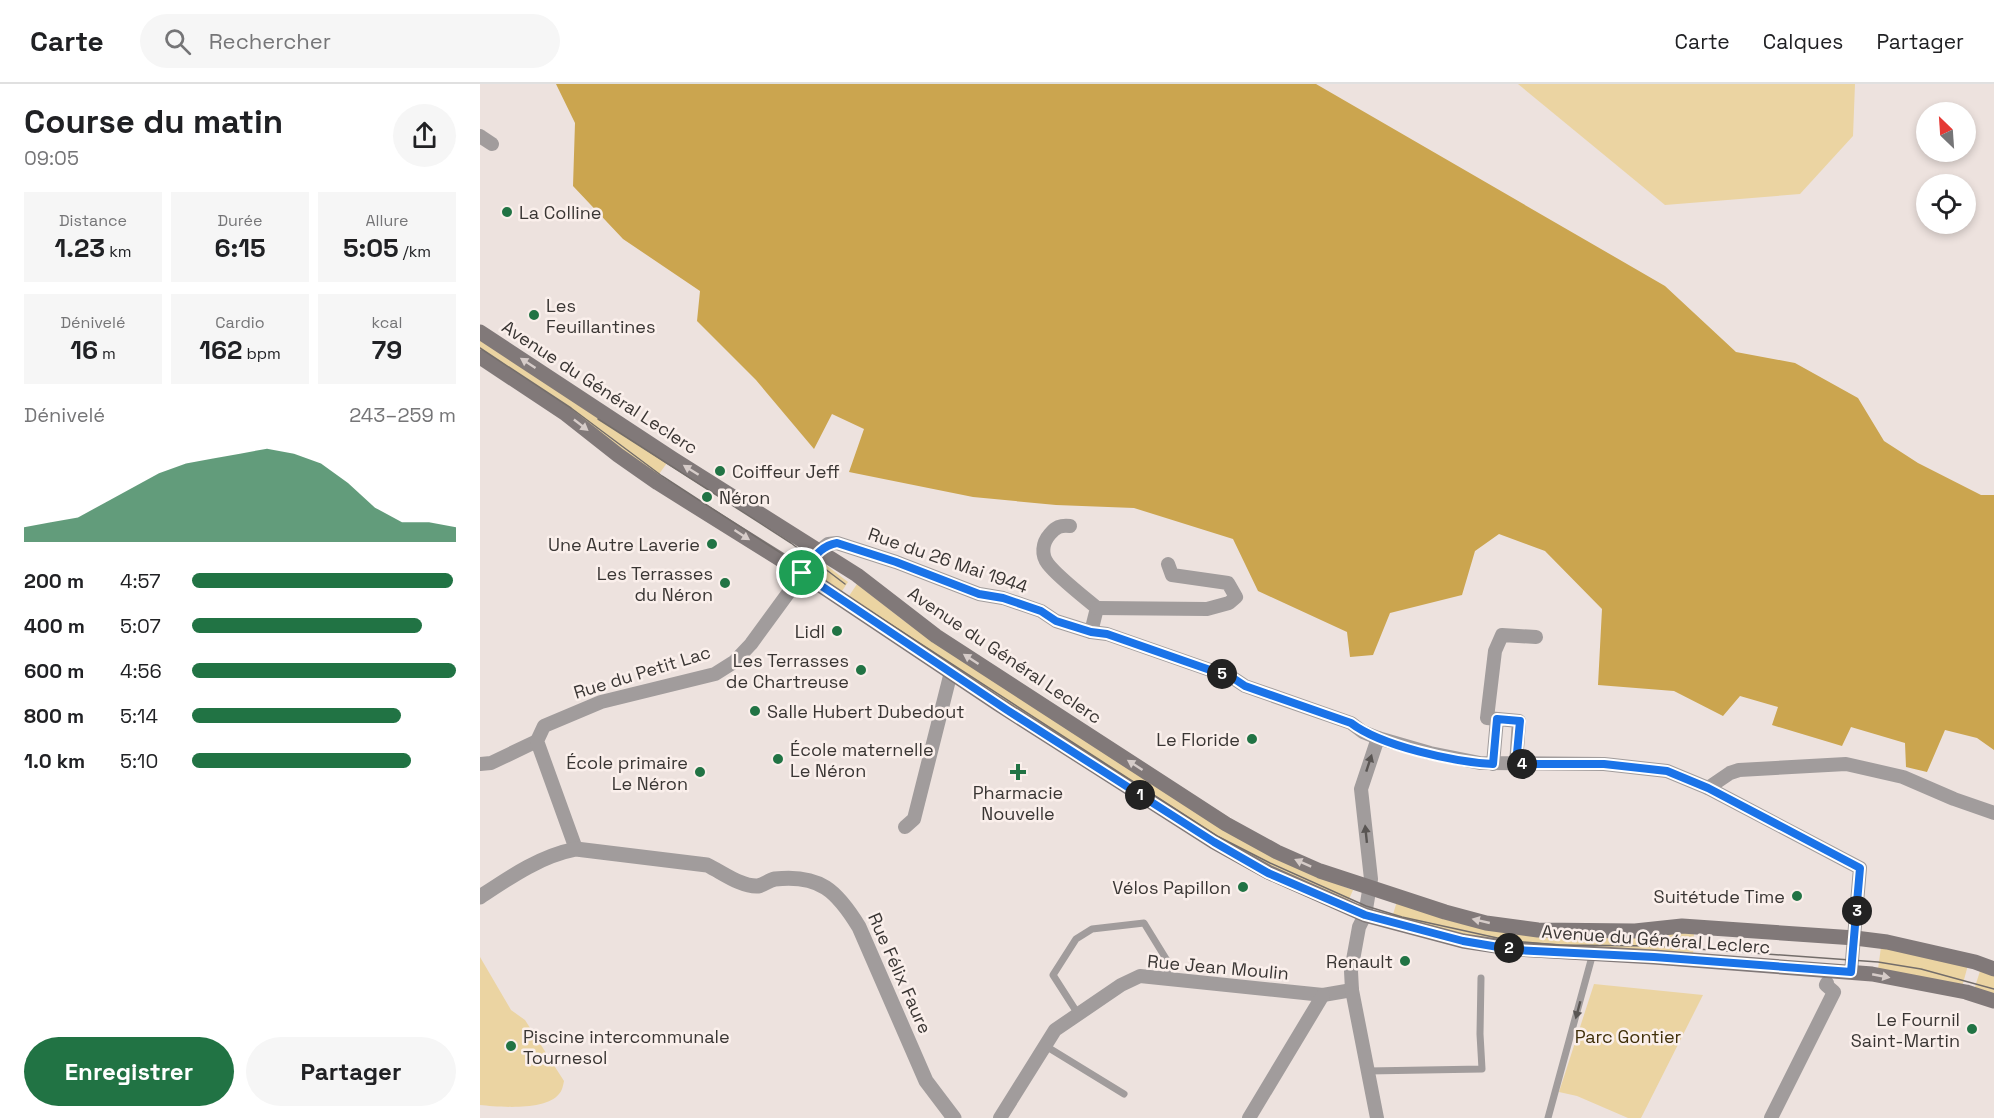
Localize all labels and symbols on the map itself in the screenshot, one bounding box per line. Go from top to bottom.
north arrow [1916,102,1976,162]
place label: La Colline [519,201,601,224]
marker: La Colline [500,205,514,219]
place label: Les Feuillantines [546,294,656,338]
marker: Les Feuillantines [527,308,541,322]
street label: Avenue du Général Leclerc [498,315,702,459]
one-way arrow [519,357,536,368]
one-way arrow [573,419,588,431]
place label: Coiffeur Jeff [732,460,840,483]
one-way arrow [683,464,699,475]
marker: Coiffeur Jeff [713,464,727,478]
place label: Néron [719,486,770,509]
marker: Néron [700,490,714,504]
street label: Rue du 26 Mai 1944 [865,522,1031,598]
one-way arrow [733,529,749,541]
place label: Une Autre Laverie [548,533,700,556]
marker: Une Autre Laverie [705,537,719,551]
pin [776,547,827,598]
place label: Les Terrasses du Néron [597,562,713,606]
marker: Les Terrasses du Néron [718,576,732,590]
street label: Avenue du Général Leclerc [904,581,1106,729]
place label: Lidl [795,620,825,643]
marker: Lidl [830,624,844,638]
street label: Rue du Petit Lac [571,640,713,704]
place label: Les Terrasses de Chartreuse [726,649,849,693]
one-way arrow [963,654,979,665]
pin: 5 [1207,659,1237,689]
marker: Les Terrasses de Chartreuse [854,663,868,677]
place label: Salle Hubert Dubedout [767,700,964,723]
marker: Salle Hubert Dubedout [748,704,762,718]
place label: Le Floride [1156,728,1240,751]
marker: Le Floride [1245,732,1259,746]
place label: École maternelle Le Néron [790,738,934,782]
pin: 4 [1507,749,1537,779]
place label: École primaire Le Néron [566,751,688,795]
marker: École maternelle Le Néron [771,752,785,766]
one-way arrow [1365,754,1375,772]
one-way arrow [1127,760,1143,771]
marker: École primaire Le Néron [693,765,707,779]
marker: Pharmacie Nouvelle [1011,765,1025,779]
pin: 1 [1125,780,1155,810]
place label: Pharmacie Nouvelle [973,781,1063,825]
one-way arrow [1361,824,1371,843]
one-way arrow [1294,859,1311,868]
place label: Vélos Papillon [1112,876,1231,899]
marker: Vélos Papillon [1236,880,1250,894]
place label: Suitétude Time [1654,885,1785,908]
marker: Suitétude Time [1790,889,1804,903]
pin: 3 [1842,896,1872,926]
street label: Rue Félix Faure [863,909,937,1037]
one-way arrow [1472,916,1490,926]
street label: Avenue du Général Leclerc [1541,920,1771,958]
pin: 2 [1494,933,1524,963]
street label: Rue Jean Moulin [1146,949,1290,985]
place label: Renault [1326,950,1393,973]
marker: Renault [1398,954,1412,968]
one-way arrow [1872,972,1891,981]
one-way arrow [1573,1001,1582,1019]
place label: Le Fournil Saint-Martin [1851,1008,1960,1052]
marker: Le Fournil Saint-Martin [1965,1022,1979,1036]
place label: Piscine intercommunale Tournesol [523,1025,730,1069]
park label: Parc Gontier [1575,1025,1682,1048]
marker: Piscine intercommunale Tournesol [504,1039,518,1053]

